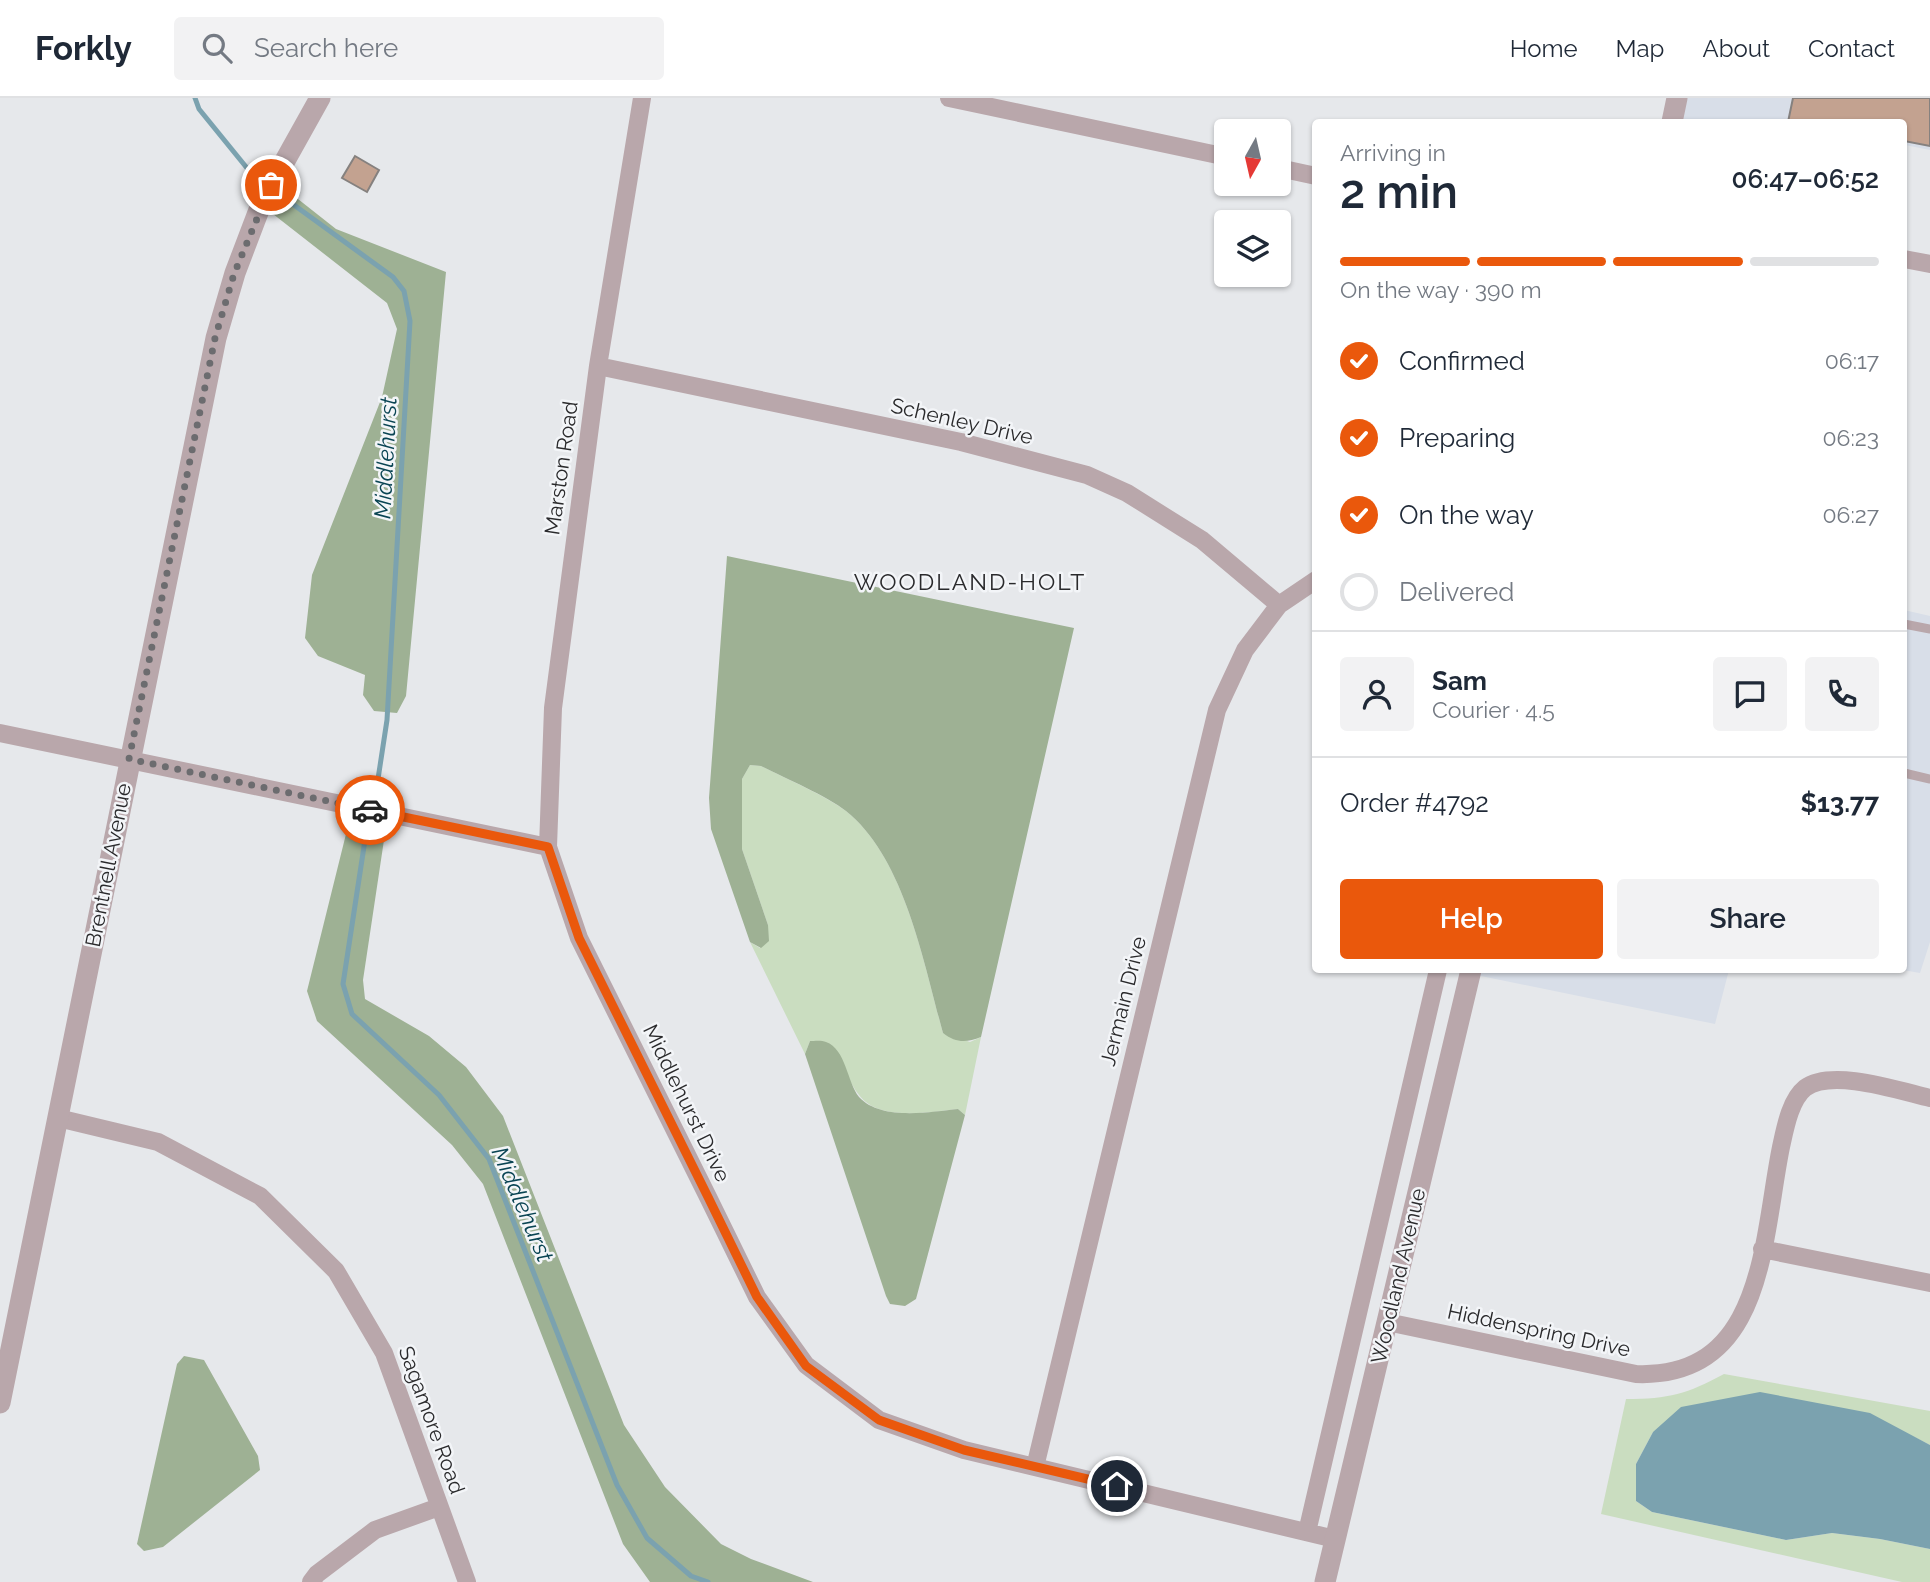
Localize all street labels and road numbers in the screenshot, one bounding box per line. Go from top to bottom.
street label: Schenley Drive [888,392,1036,450]
street label: Marston Road [539,400,583,536]
street label: Brentnell Avenue [80,781,136,949]
street label: Jermain Drive [1095,934,1151,1068]
street label: Middlehurst Drive [638,1020,736,1186]
street label: Woodland Avenue [1366,1186,1430,1366]
street label: Hiddenspring Drive [1445,1298,1633,1362]
street label: Sagamore Road [394,1343,470,1497]

